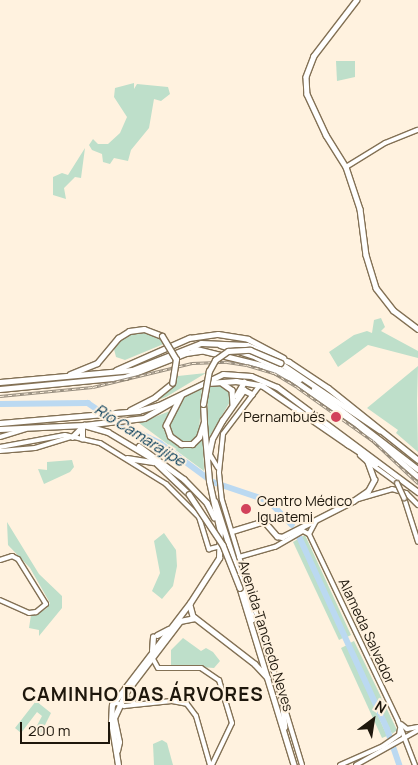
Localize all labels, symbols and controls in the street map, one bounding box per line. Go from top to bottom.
water label: Rio Camarajipe [91,400,189,470]
place label: Pernambués [243,409,325,425]
marker: Pernambués [329,410,343,424]
place label: Centro Médico Iguatemi [257,493,352,526]
marker: Centro Médico Iguatemi [239,502,253,516]
street label: Avenida Tancredo Neves [235,558,297,714]
street label: Alameda Salvador [335,576,399,686]
district label: CAMINHO DAS ÁRVORES [20,684,266,706]
north arrow [348,695,398,745]
text: N [372,696,390,717]
scale bar [22,712,112,744]
text: 200 m [28,720,71,741]

